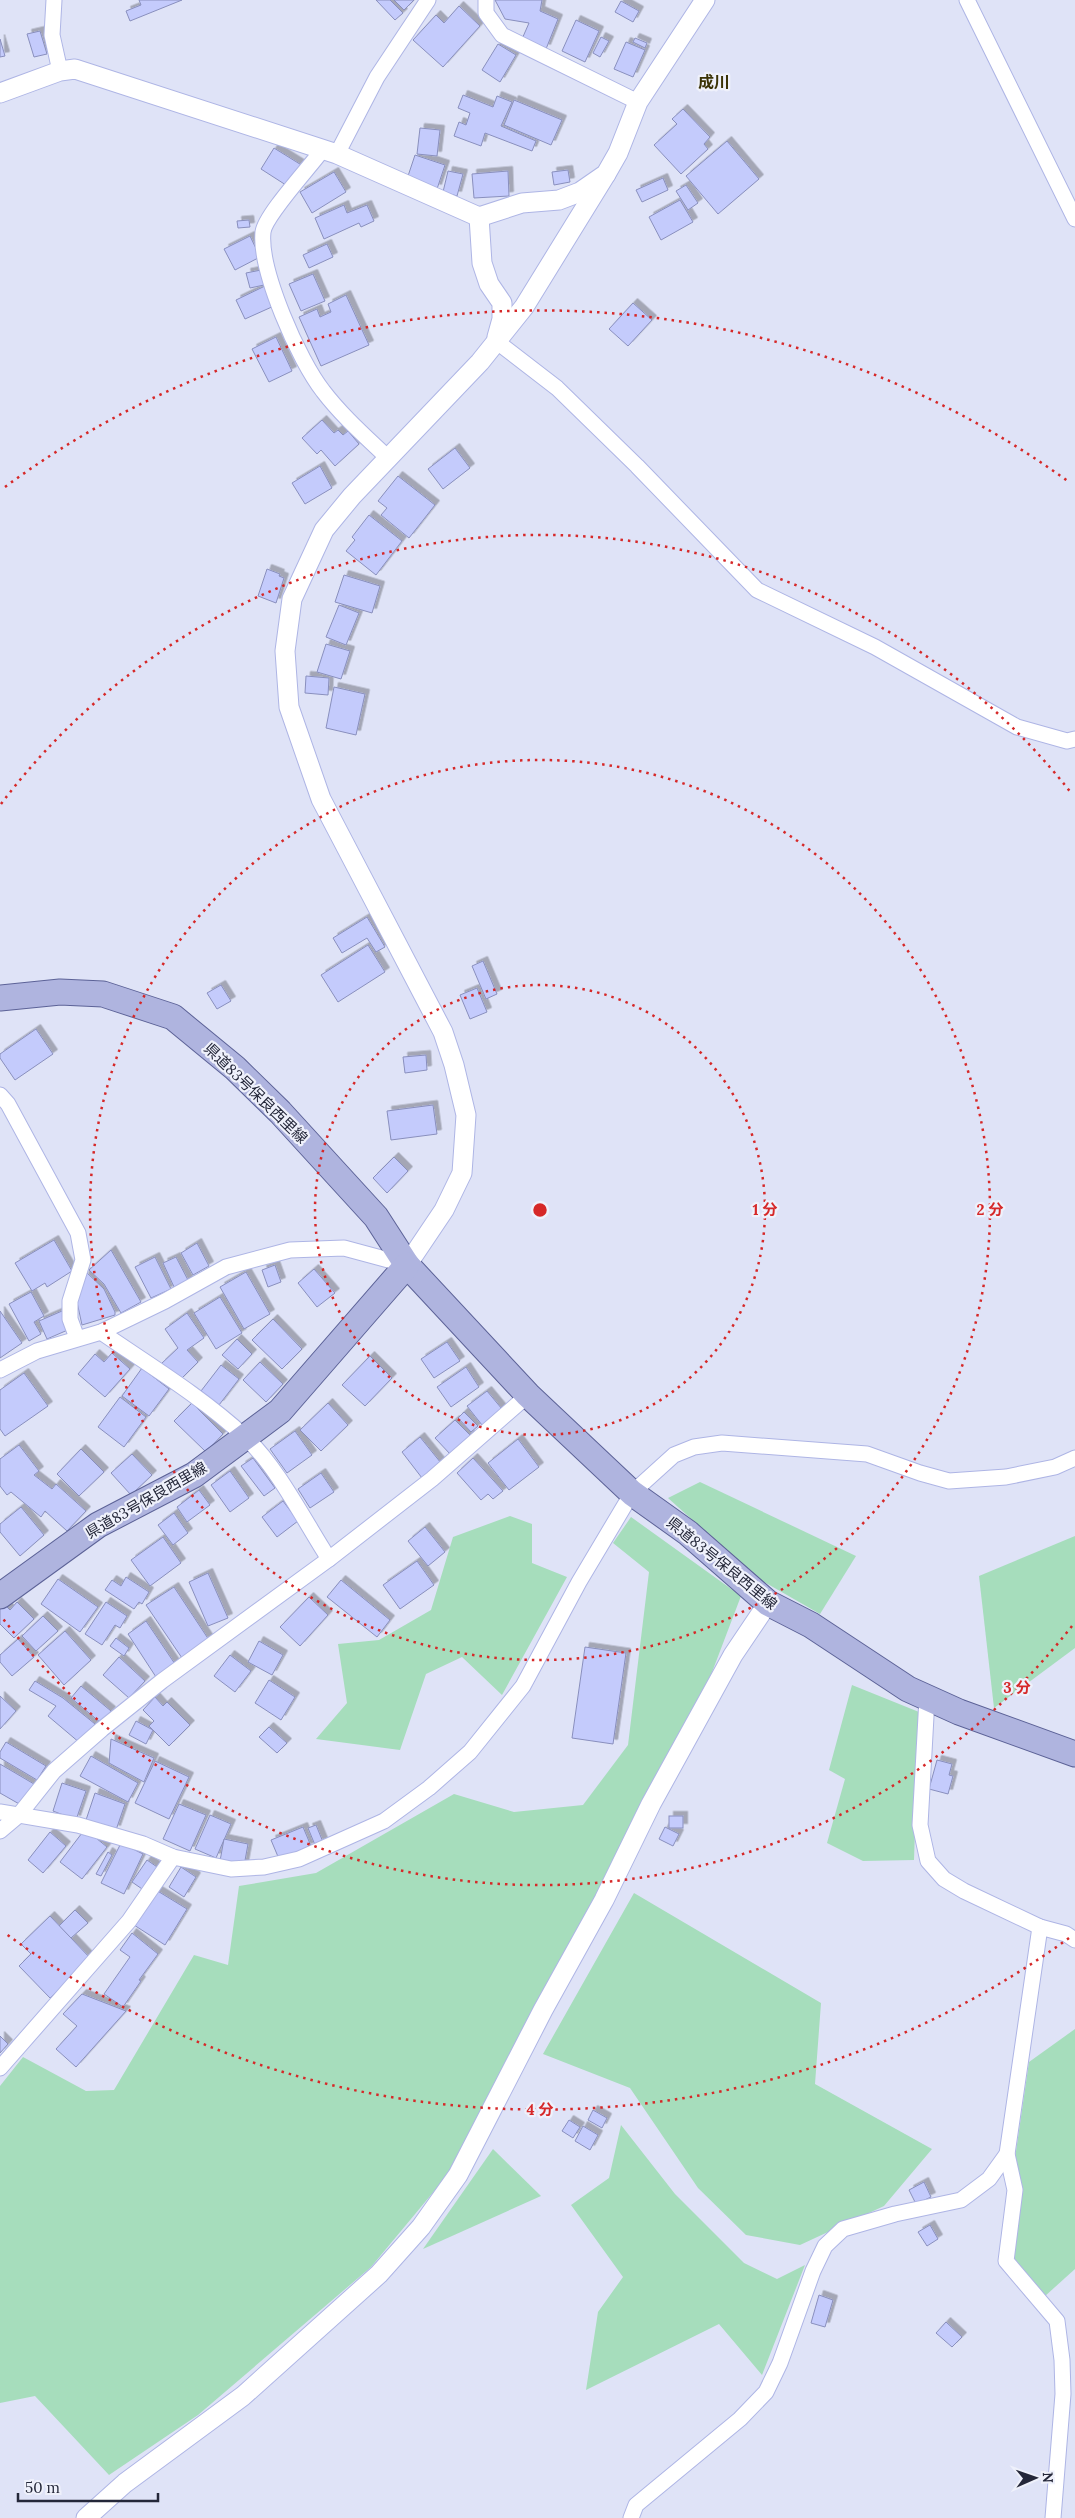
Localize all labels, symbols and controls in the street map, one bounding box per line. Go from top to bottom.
district label: 成川 [698,72,730,92]
street label: 県道83号保良西里線 [200,1039,312,1147]
text: 1 分 [752,1200,778,1219]
text: 2 分 [977,1200,1003,1219]
centre of rings [531,1201,549,1219]
street label: 県道83号保良西里線 [82,1458,210,1542]
street label: 県道83号保良西里線 [663,1513,781,1613]
text: 3 分 [1003,1678,1031,1697]
text: 4 分 [526,2100,554,2119]
north arrow [1010,2453,1060,2503]
scale bar [18,2470,158,2502]
text: N [1039,2472,1057,2483]
text: 50 m [25,2478,60,2497]

